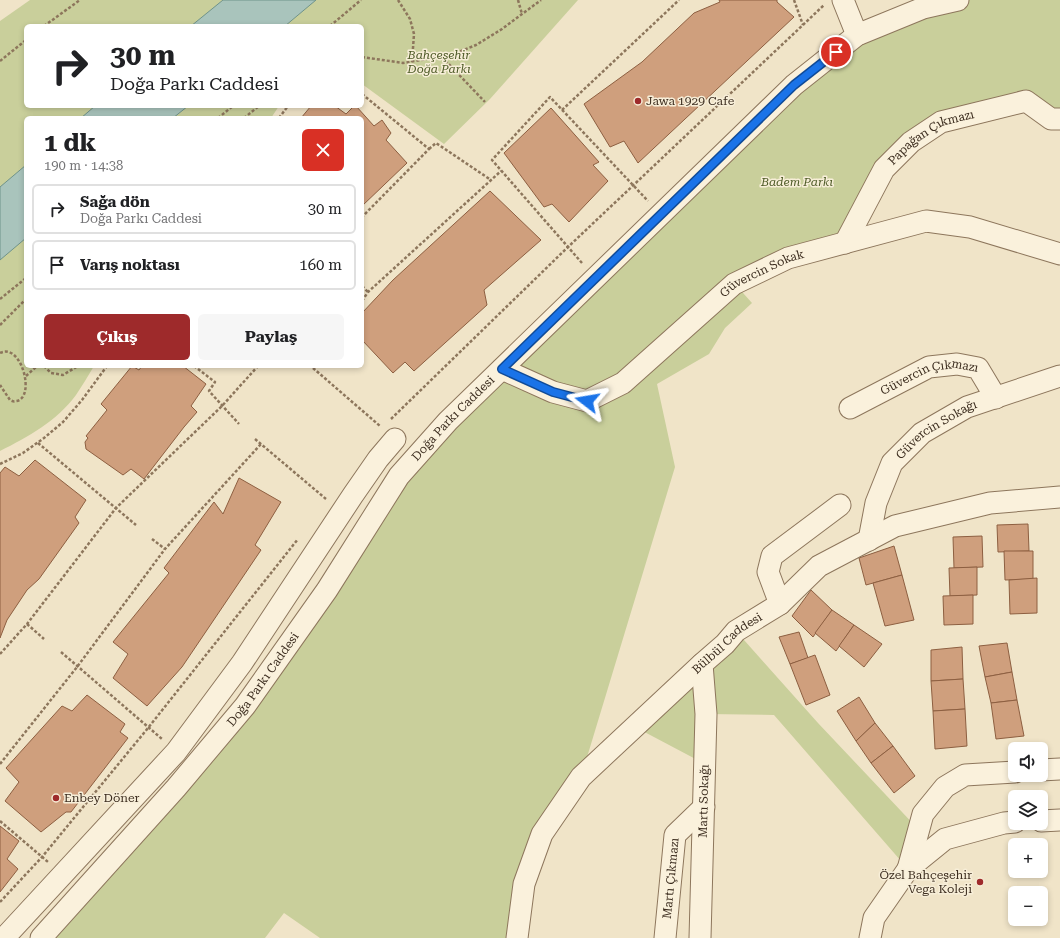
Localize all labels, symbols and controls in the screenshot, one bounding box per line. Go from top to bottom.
pin [819,35,853,69]
text: 30 m [110,39,175,72]
icon: right [44,40,96,92]
icon: arrive [825,41,847,63]
park label: Bahçeşehir Doğa Parkı [406,48,471,76]
text: Doğa Parkı Caddesi [110,73,279,94]
place label: Jawa 1929 Cafe [646,94,735,108]
marker: Jawa 1929 Cafe [633,96,643,106]
street label: Papağan Çıkmazı [885,107,976,168]
text: 1 dk [44,129,96,157]
button: close [302,129,344,171]
text: 190 m · 14:38 [44,158,123,173]
park label: Badem Parkı [760,175,833,189]
text: Sağa dön [80,193,150,211]
icon: right [46,198,68,220]
text: 30 m [308,200,342,218]
text: Doğa Parkı Caddesi [80,211,202,226]
street label: Güvercin Sokak [717,247,806,300]
icon: arrive [46,254,68,276]
text: Varış noktası [80,256,180,274]
text: 160 m [299,256,342,274]
button: Çıkış [44,314,190,360]
button: Paylaş [198,314,344,360]
street label: Güvercin Çıkmazı [878,356,980,398]
street label: Doğa Parkı Caddesi [409,373,497,464]
position arrow [566,380,608,422]
street label: Güvercin Sokağı [893,397,979,462]
street label: Bülbül Caddesi [689,610,765,677]
street label: Doğa Parkı Caddesi [224,630,302,729]
map controls [1008,742,1048,926]
button: sound [1008,742,1048,782]
street label: Martı Sokağı [696,764,712,838]
button: layers [1008,790,1048,830]
place label: Enbey Döner [64,791,140,805]
marker: Enbey Döner [51,793,61,803]
street label: Martı Çıkmazı [660,837,682,919]
button: + [1008,838,1048,878]
place label: Özel Bahçeşehir Vega Koleji [879,868,972,896]
marker: Özel Bahçeşehir Vega Koleji [975,877,985,887]
button: − [1008,886,1048,926]

